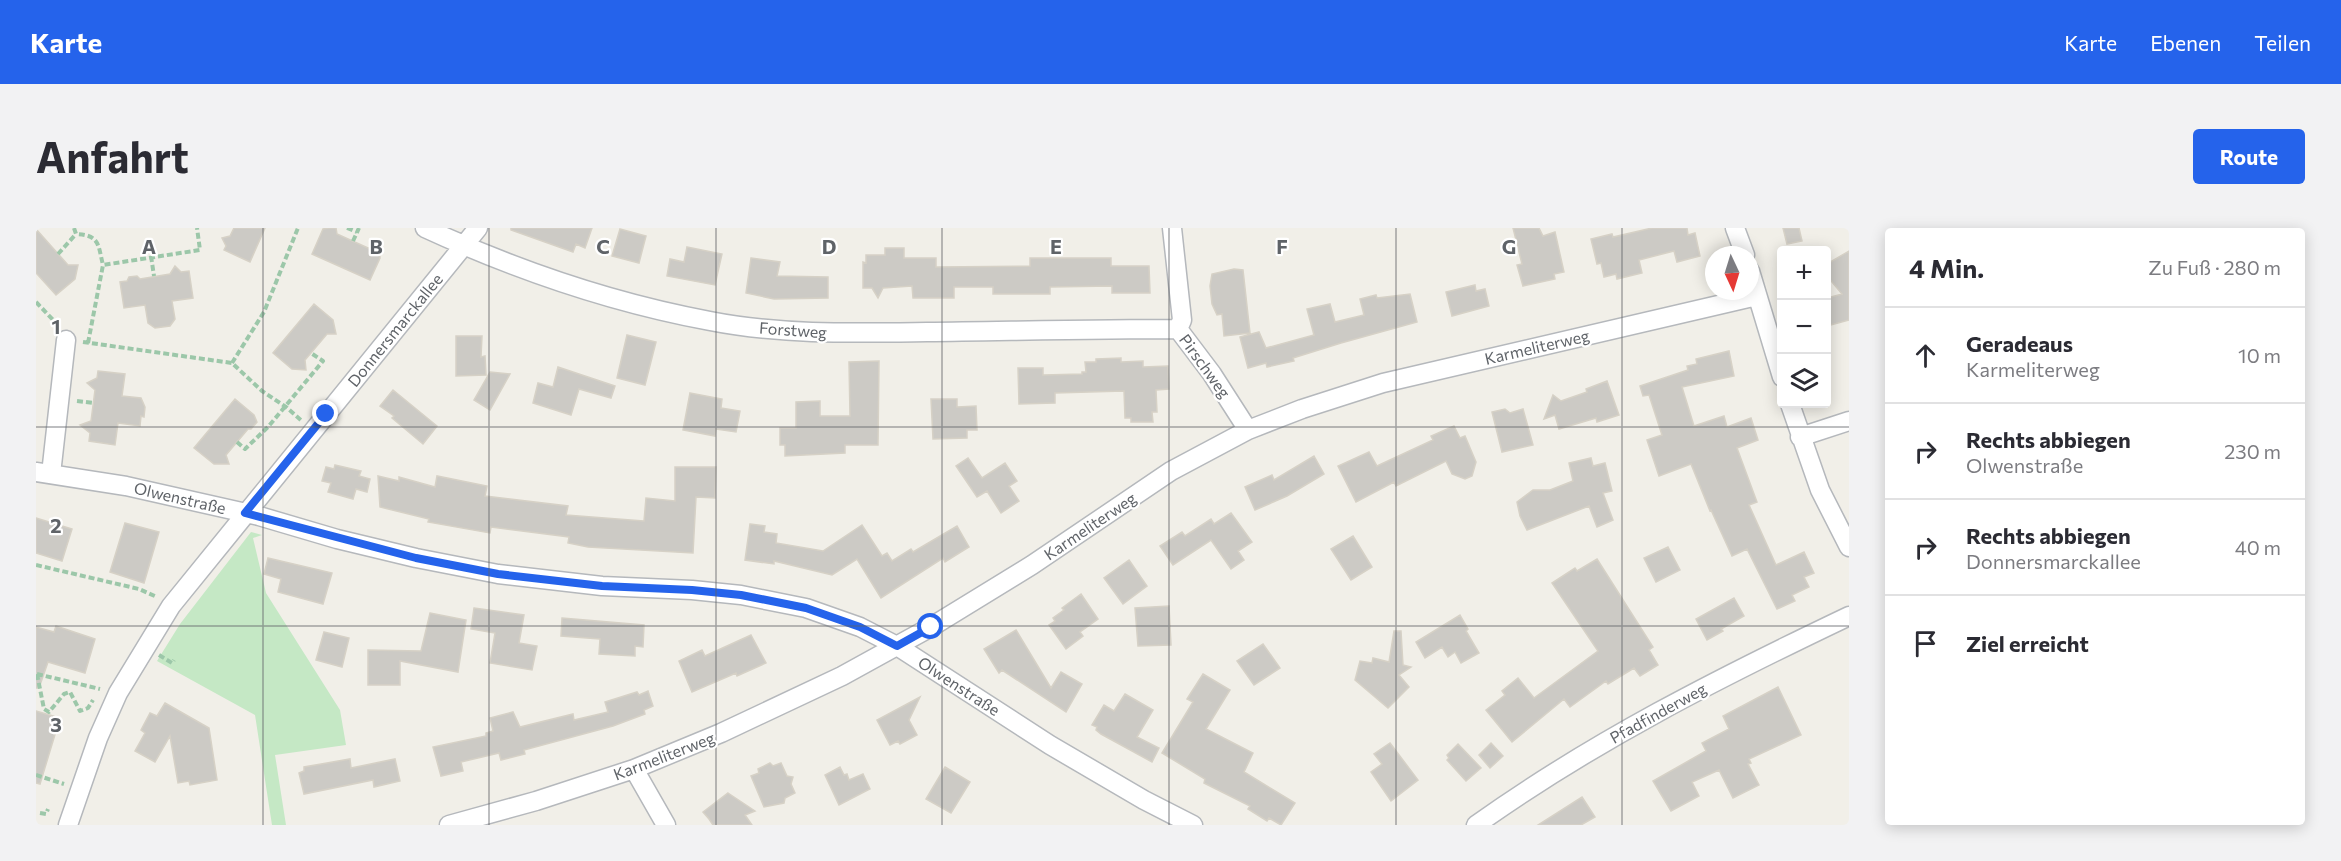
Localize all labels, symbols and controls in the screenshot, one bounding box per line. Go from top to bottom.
text: Karte [30,25,102,59]
text: Karte [2064,30,2117,55]
text: Ebenen [2150,30,2221,55]
text: Teilen [2254,30,2311,55]
button: Route [2193,129,2305,184]
text: Anfahrt [36,130,189,182]
text: A [142,234,156,258]
text: B [369,234,383,258]
text: C [596,234,610,258]
text: D [822,234,836,258]
text: E [1050,234,1062,258]
text: F [1276,234,1288,258]
text: G [1502,234,1516,258]
north arrow [1705,246,1759,300]
map controls [1777,246,1831,408]
button: + [1777,246,1831,300]
text: 4 Min. [1909,252,1984,283]
text: Zu Fuß · 280 m [2148,255,2281,279]
street label: Donnersmarckallee [343,269,446,390]
button: − [1777,300,1831,354]
text: 1 [51,314,61,338]
street label: Forstweg [758,318,828,341]
street label: Karmeliterweg [1483,325,1591,368]
street label: Pirschweg [1176,330,1235,402]
text: Geradeaus [1966,330,2073,357]
icon: ahead [1909,339,1942,372]
text: 10 m [2238,343,2281,367]
button: layers [1777,354,1831,408]
text: Karmeliterweg [1966,357,2100,381]
route end [312,400,338,426]
text: Rechts abbiegen [1966,426,2131,453]
icon: right [1909,435,1942,468]
text: 230 m [2224,439,2281,463]
text: Olwenstraße [1966,453,2083,477]
street label: Olwenstraße [132,478,228,517]
street label: Karmeliterweg [1040,488,1140,563]
text: 2 [50,513,62,537]
text: Rechts abbiegen [1966,522,2131,549]
icon: right [1909,531,1942,564]
text: 40 m [2235,535,2281,559]
text: Donnersmarckallee [1966,549,2141,573]
route start [917,613,943,639]
icon: arrive [1909,627,1942,660]
text: Ziel erreicht [1966,630,2089,657]
street label: Olwenstraße [915,652,1004,719]
street label: Pfadfinderweg [1606,678,1709,747]
text: 3 [50,712,62,736]
street label: Karmeliterweg [610,727,717,784]

